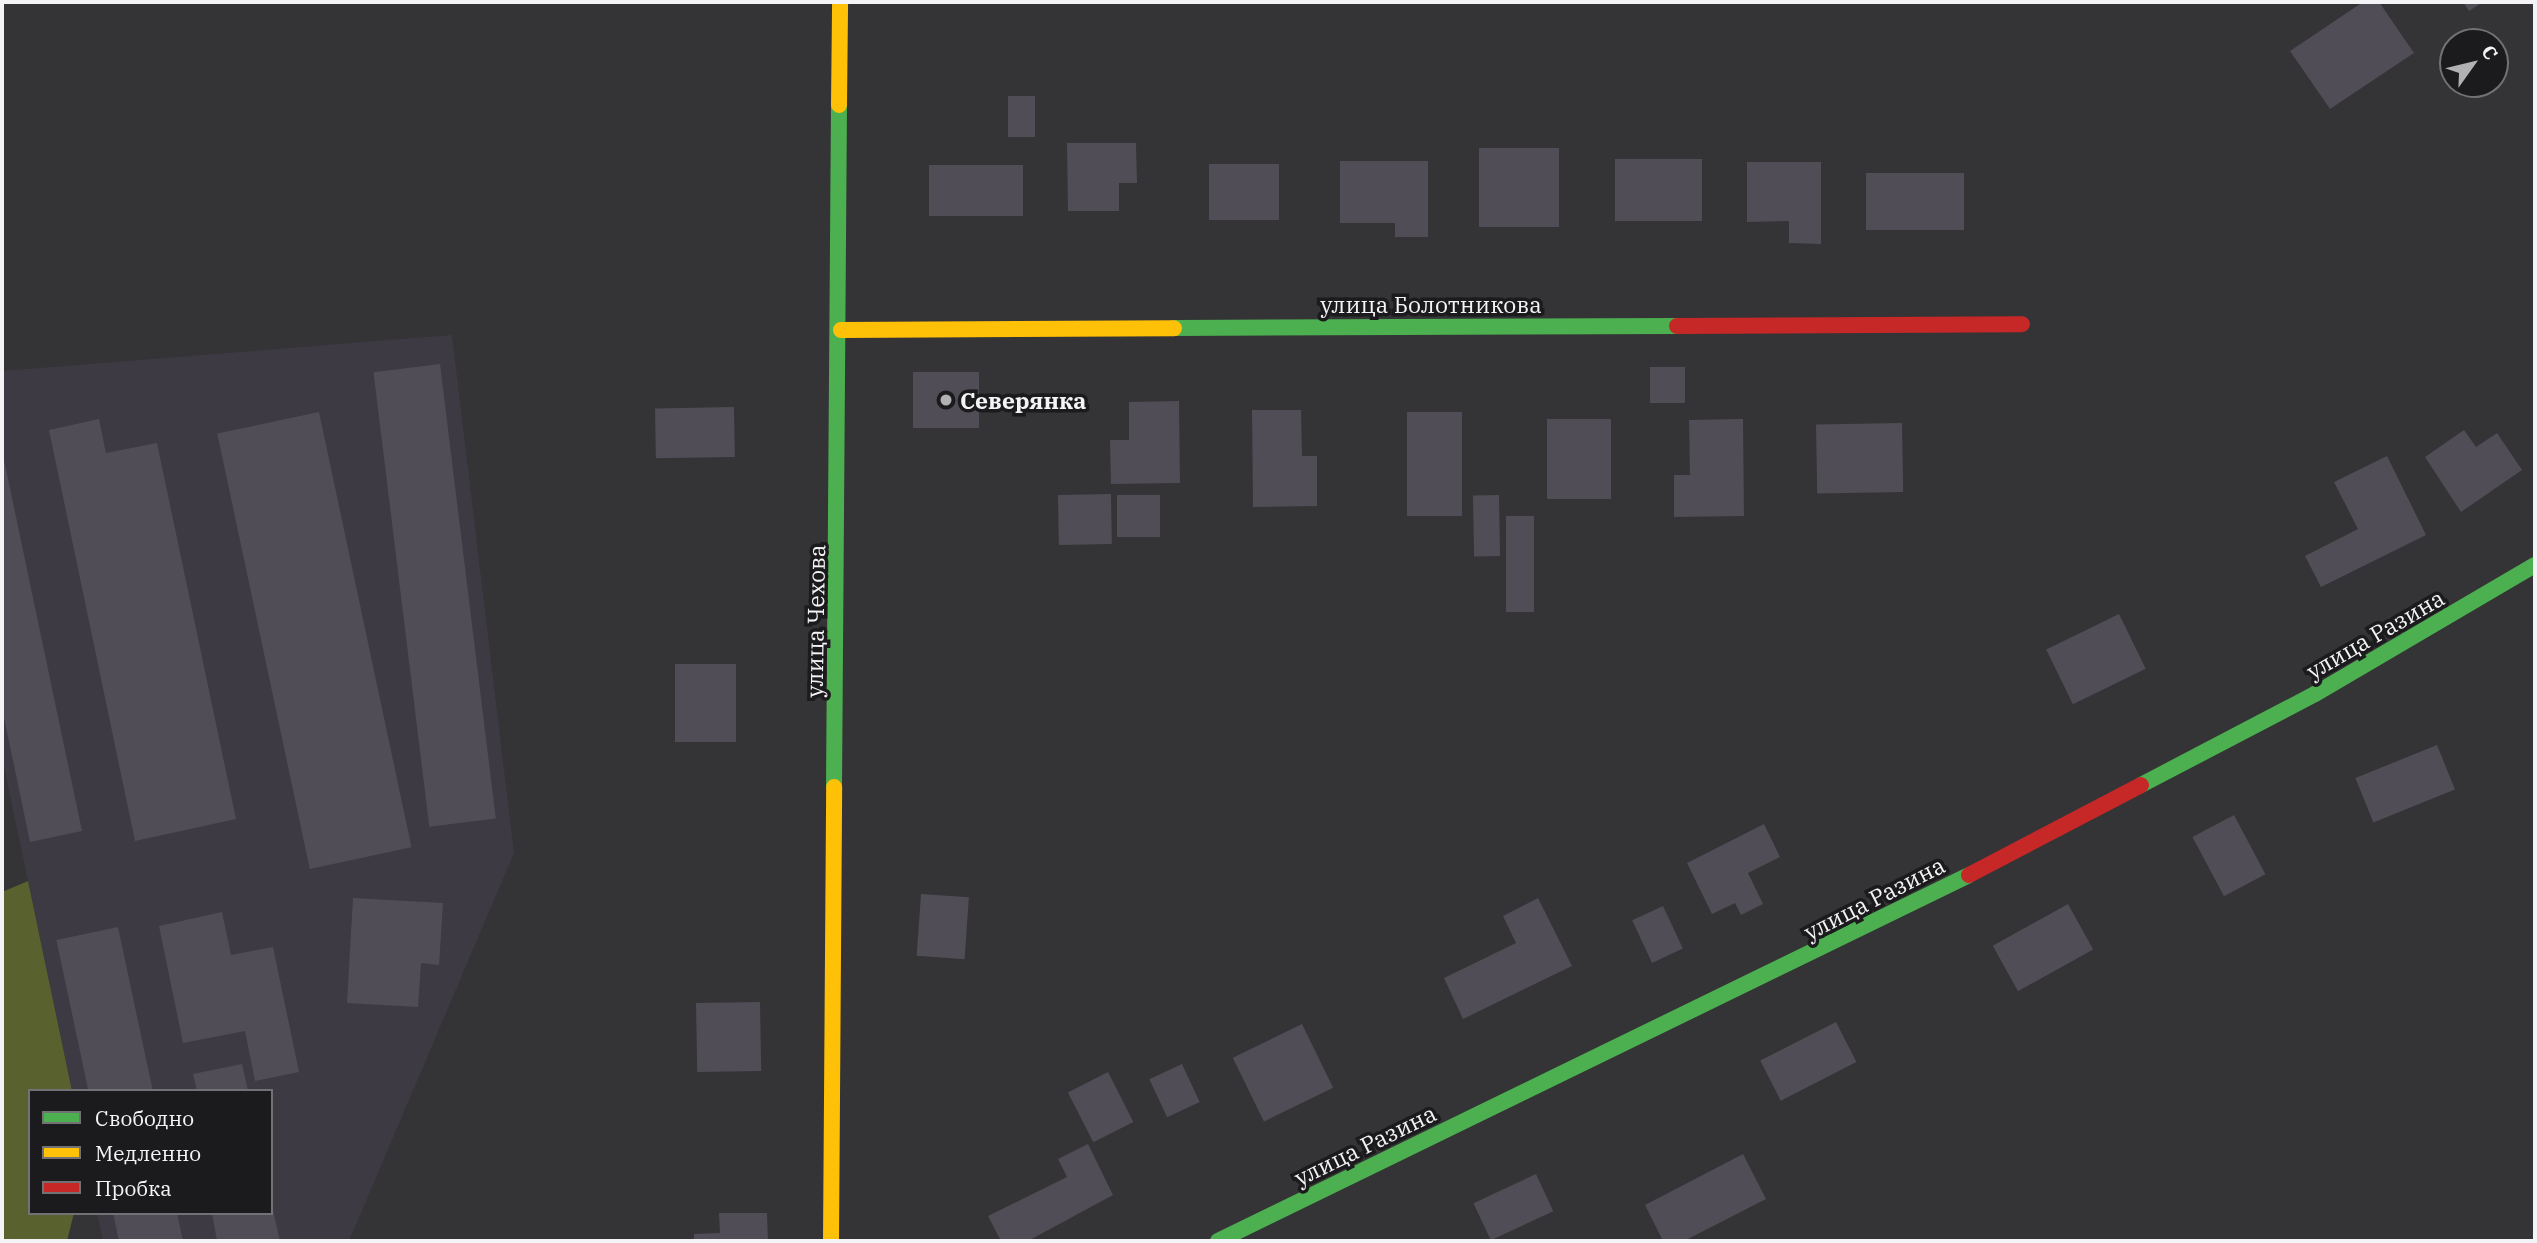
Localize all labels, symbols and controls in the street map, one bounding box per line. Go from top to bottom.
north arrow [2439,28,2509,98]
text: С [2476,40,2503,64]
street label: улица Болотникова [1320,290,1542,318]
place label: Северянка [960,386,1086,414]
marker: Северянка [938,392,954,408]
street label: улица Чехова [800,544,830,698]
street label: улица Разина [2301,583,2449,685]
street label: улица Разина [1799,851,1949,945]
legend [28,1089,273,1215]
street label: улица Разина [1290,1099,1440,1191]
text: Свободно [95,1104,194,1132]
text: Медленно [95,1139,201,1167]
text: Пробка [95,1174,172,1202]

